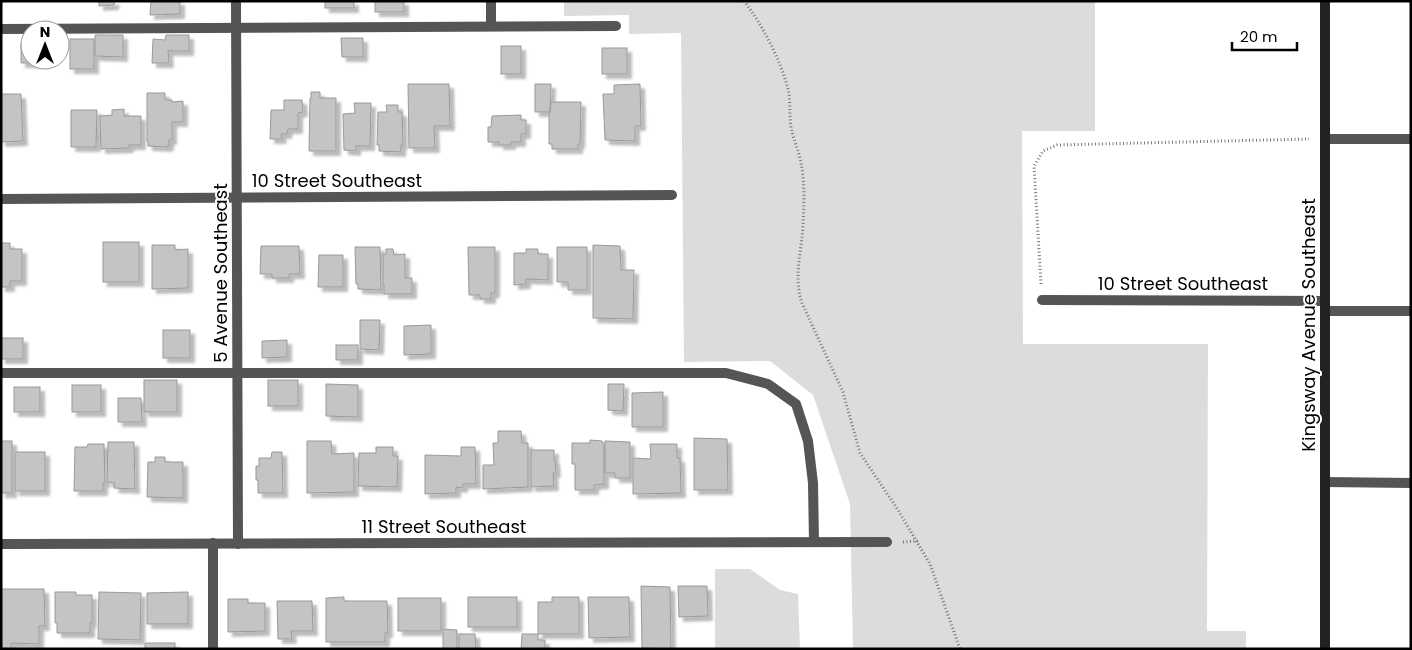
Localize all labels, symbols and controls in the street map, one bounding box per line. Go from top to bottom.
north arrow [20,20,70,70]
scale bar [1232,20,1297,52]
text: N [40,22,50,42]
text: 20 m [1240,26,1278,47]
street label: 10 Street Southeast [252,168,422,193]
street label: 5 Avenue Southeast [208,183,233,363]
street label: Kingsway Avenue Southeast [1296,198,1321,452]
street label: 10 Street Southeast [1098,271,1268,296]
street label: 11 Street Southeast [362,514,526,539]

